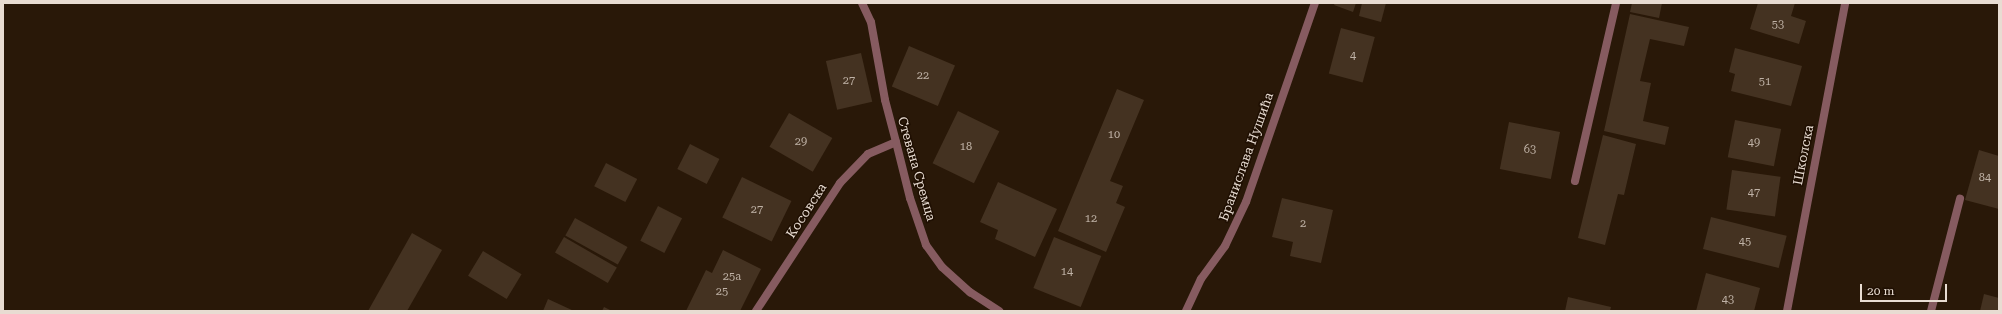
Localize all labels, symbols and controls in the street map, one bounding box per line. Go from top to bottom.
house number: 53 [1772,18,1784,32]
house number: 4 [1350,49,1356,63]
house number: 22 [917,69,929,83]
house number: 27 [843,74,855,88]
house number: 51 [1759,75,1771,89]
street label: Бранислава Нушића [1216,91,1278,223]
street label: Стевана Сремца [894,115,938,223]
street label: Школска [1791,124,1817,186]
house number: 10 [1108,128,1120,142]
house number: 29 [795,135,807,149]
house number: 49 [1748,136,1760,150]
house number: 18 [960,140,972,154]
house number: 63 [1524,143,1536,157]
house number: 84 [1979,171,1991,185]
street label: Косовска [784,181,830,241]
house number: 47 [1748,186,1760,200]
house number: 27 [751,203,763,217]
house number: 12 [1085,212,1097,226]
house number: 2 [1300,217,1306,231]
house number: 45 [1739,235,1751,249]
house number: 14 [1061,265,1073,279]
house number: 25a [723,270,741,284]
scale bar [1862,276,1949,302]
text: 20 m [1867,284,1894,298]
house number: 25 [716,285,728,299]
house number: 43 [1722,293,1734,307]

